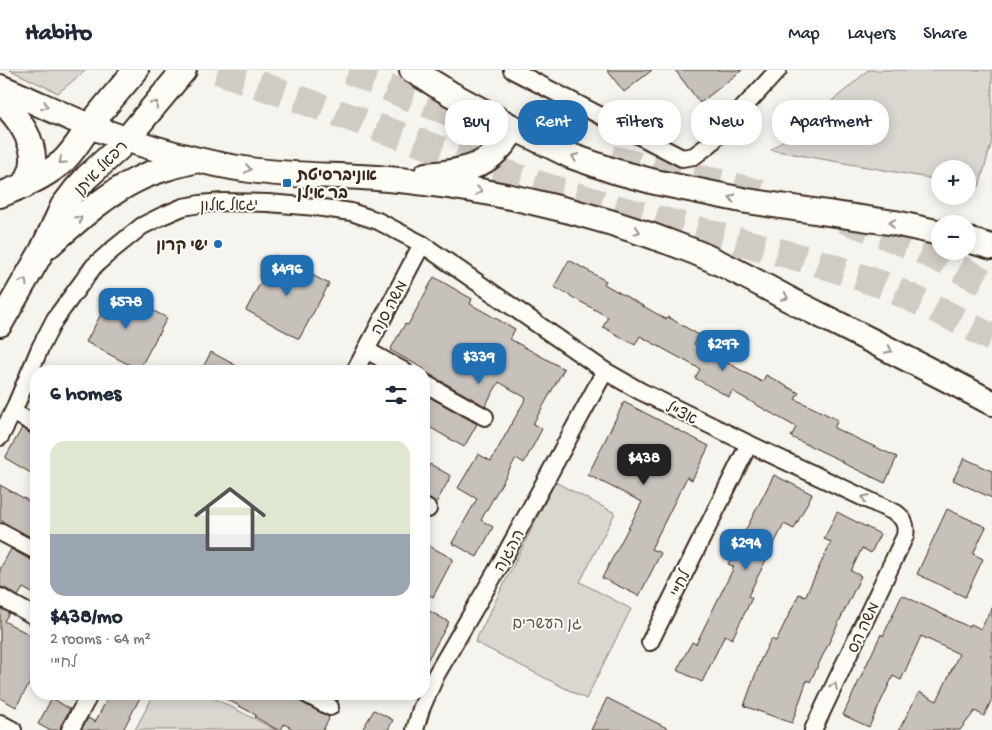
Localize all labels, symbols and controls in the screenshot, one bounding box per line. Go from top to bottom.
text: Habito [25,20,92,49]
text: Map [788,24,820,45]
text: Layers [848,24,895,45]
text: Share [923,24,967,45]
one-way arrow [40,99,49,110]
chip: Buy [445,100,508,145]
chip: Rent [518,100,588,145]
chip: Filters [598,100,681,145]
chip: New [691,100,762,145]
chip: Apartment [772,100,889,145]
one-way arrow [149,101,158,110]
street label: רפאל איתן [70,137,133,201]
one-way arrow [571,153,580,164]
one-way arrow [58,155,67,164]
map controls [931,160,976,260]
button: + [931,160,976,205]
one-way arrow [243,164,252,174]
place label: אוניברסיטת בר אילן [296,167,377,205]
marker: אוניברסיטת בר אילן [281,177,293,189]
one-way arrow [475,186,484,196]
one-way arrow [727,193,736,204]
street label: יגאל אלון [200,195,258,218]
button: − [931,215,976,260]
one-way arrow [73,217,82,225]
one-way arrow [888,218,896,229]
one-way arrow [632,225,640,235]
place label: ישי קרון [156,238,208,257]
marker: ישי קרון [212,238,224,250]
pin: $496 [257,254,317,297]
text: $496 [272,261,302,280]
one-way arrow [18,278,28,287]
street label: משה סנה [369,278,413,339]
pin: $578 [96,288,156,330]
one-way arrow [780,291,789,301]
text: $578 [110,294,142,313]
pin: $297 [693,330,753,372]
text: $297 [707,336,739,355]
pin: $339 [449,342,509,385]
one-way arrow [884,344,893,354]
text: $339 [463,349,495,368]
icon: filters [382,381,410,409]
text: 6 homes [50,383,121,408]
street label: אצ"ל [662,398,700,431]
pin: $438 [614,444,674,486]
text: $438 [628,450,660,469]
icon: home [185,474,275,564]
one-way arrow [861,494,870,504]
street label: ההגנה [492,527,530,576]
pin: $294 [716,528,776,571]
text: $294 [731,535,761,554]
street label: לח"י [666,567,697,601]
street label: משה הס [845,600,885,657]
text: $438/mo [50,606,123,631]
park label: גן העשרים [512,616,582,635]
text: 2 rooms · 64 m² [50,631,151,650]
text: לח"י [50,655,77,674]
one-way arrow [828,682,838,691]

